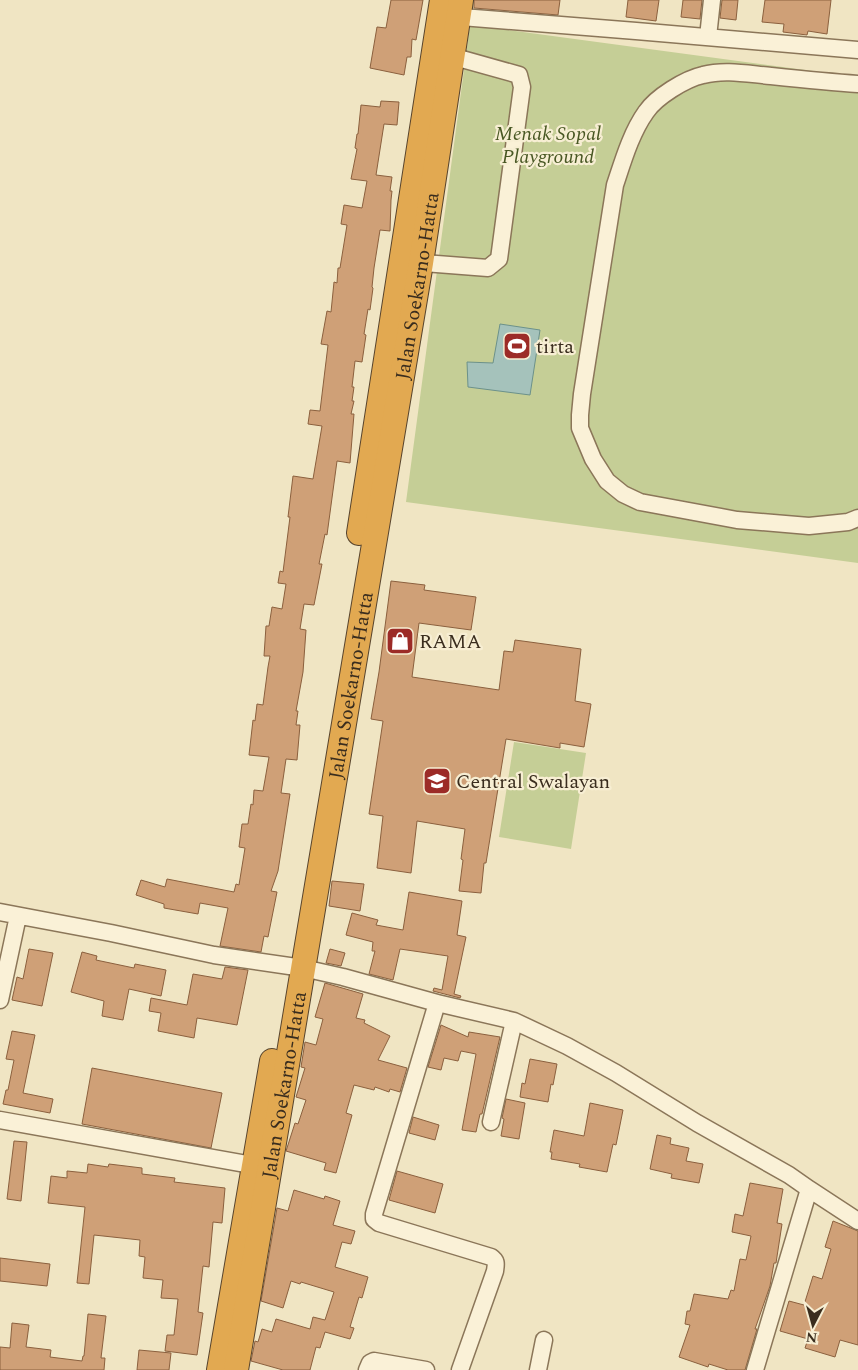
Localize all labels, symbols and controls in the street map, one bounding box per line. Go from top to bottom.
park label: Menak Sopal Playground [495,119,601,172]
street label: Jalan Soekarno-Hatta [388,190,448,382]
sports icon: tirta [502,331,532,361]
place label: tirta [536,332,574,362]
street label: Jalan Soekarno-Hatta [321,590,382,782]
shop icon: RAMA [385,626,415,656]
place label: RAMA [419,627,481,657]
school or university icon: Central Swalayan [422,766,452,796]
place label: Central Swalayan [456,767,610,797]
street label: Jalan Soekarno-Hatta [254,989,315,1181]
north arrow [788,1300,838,1350]
text: N [805,1326,818,1348]

